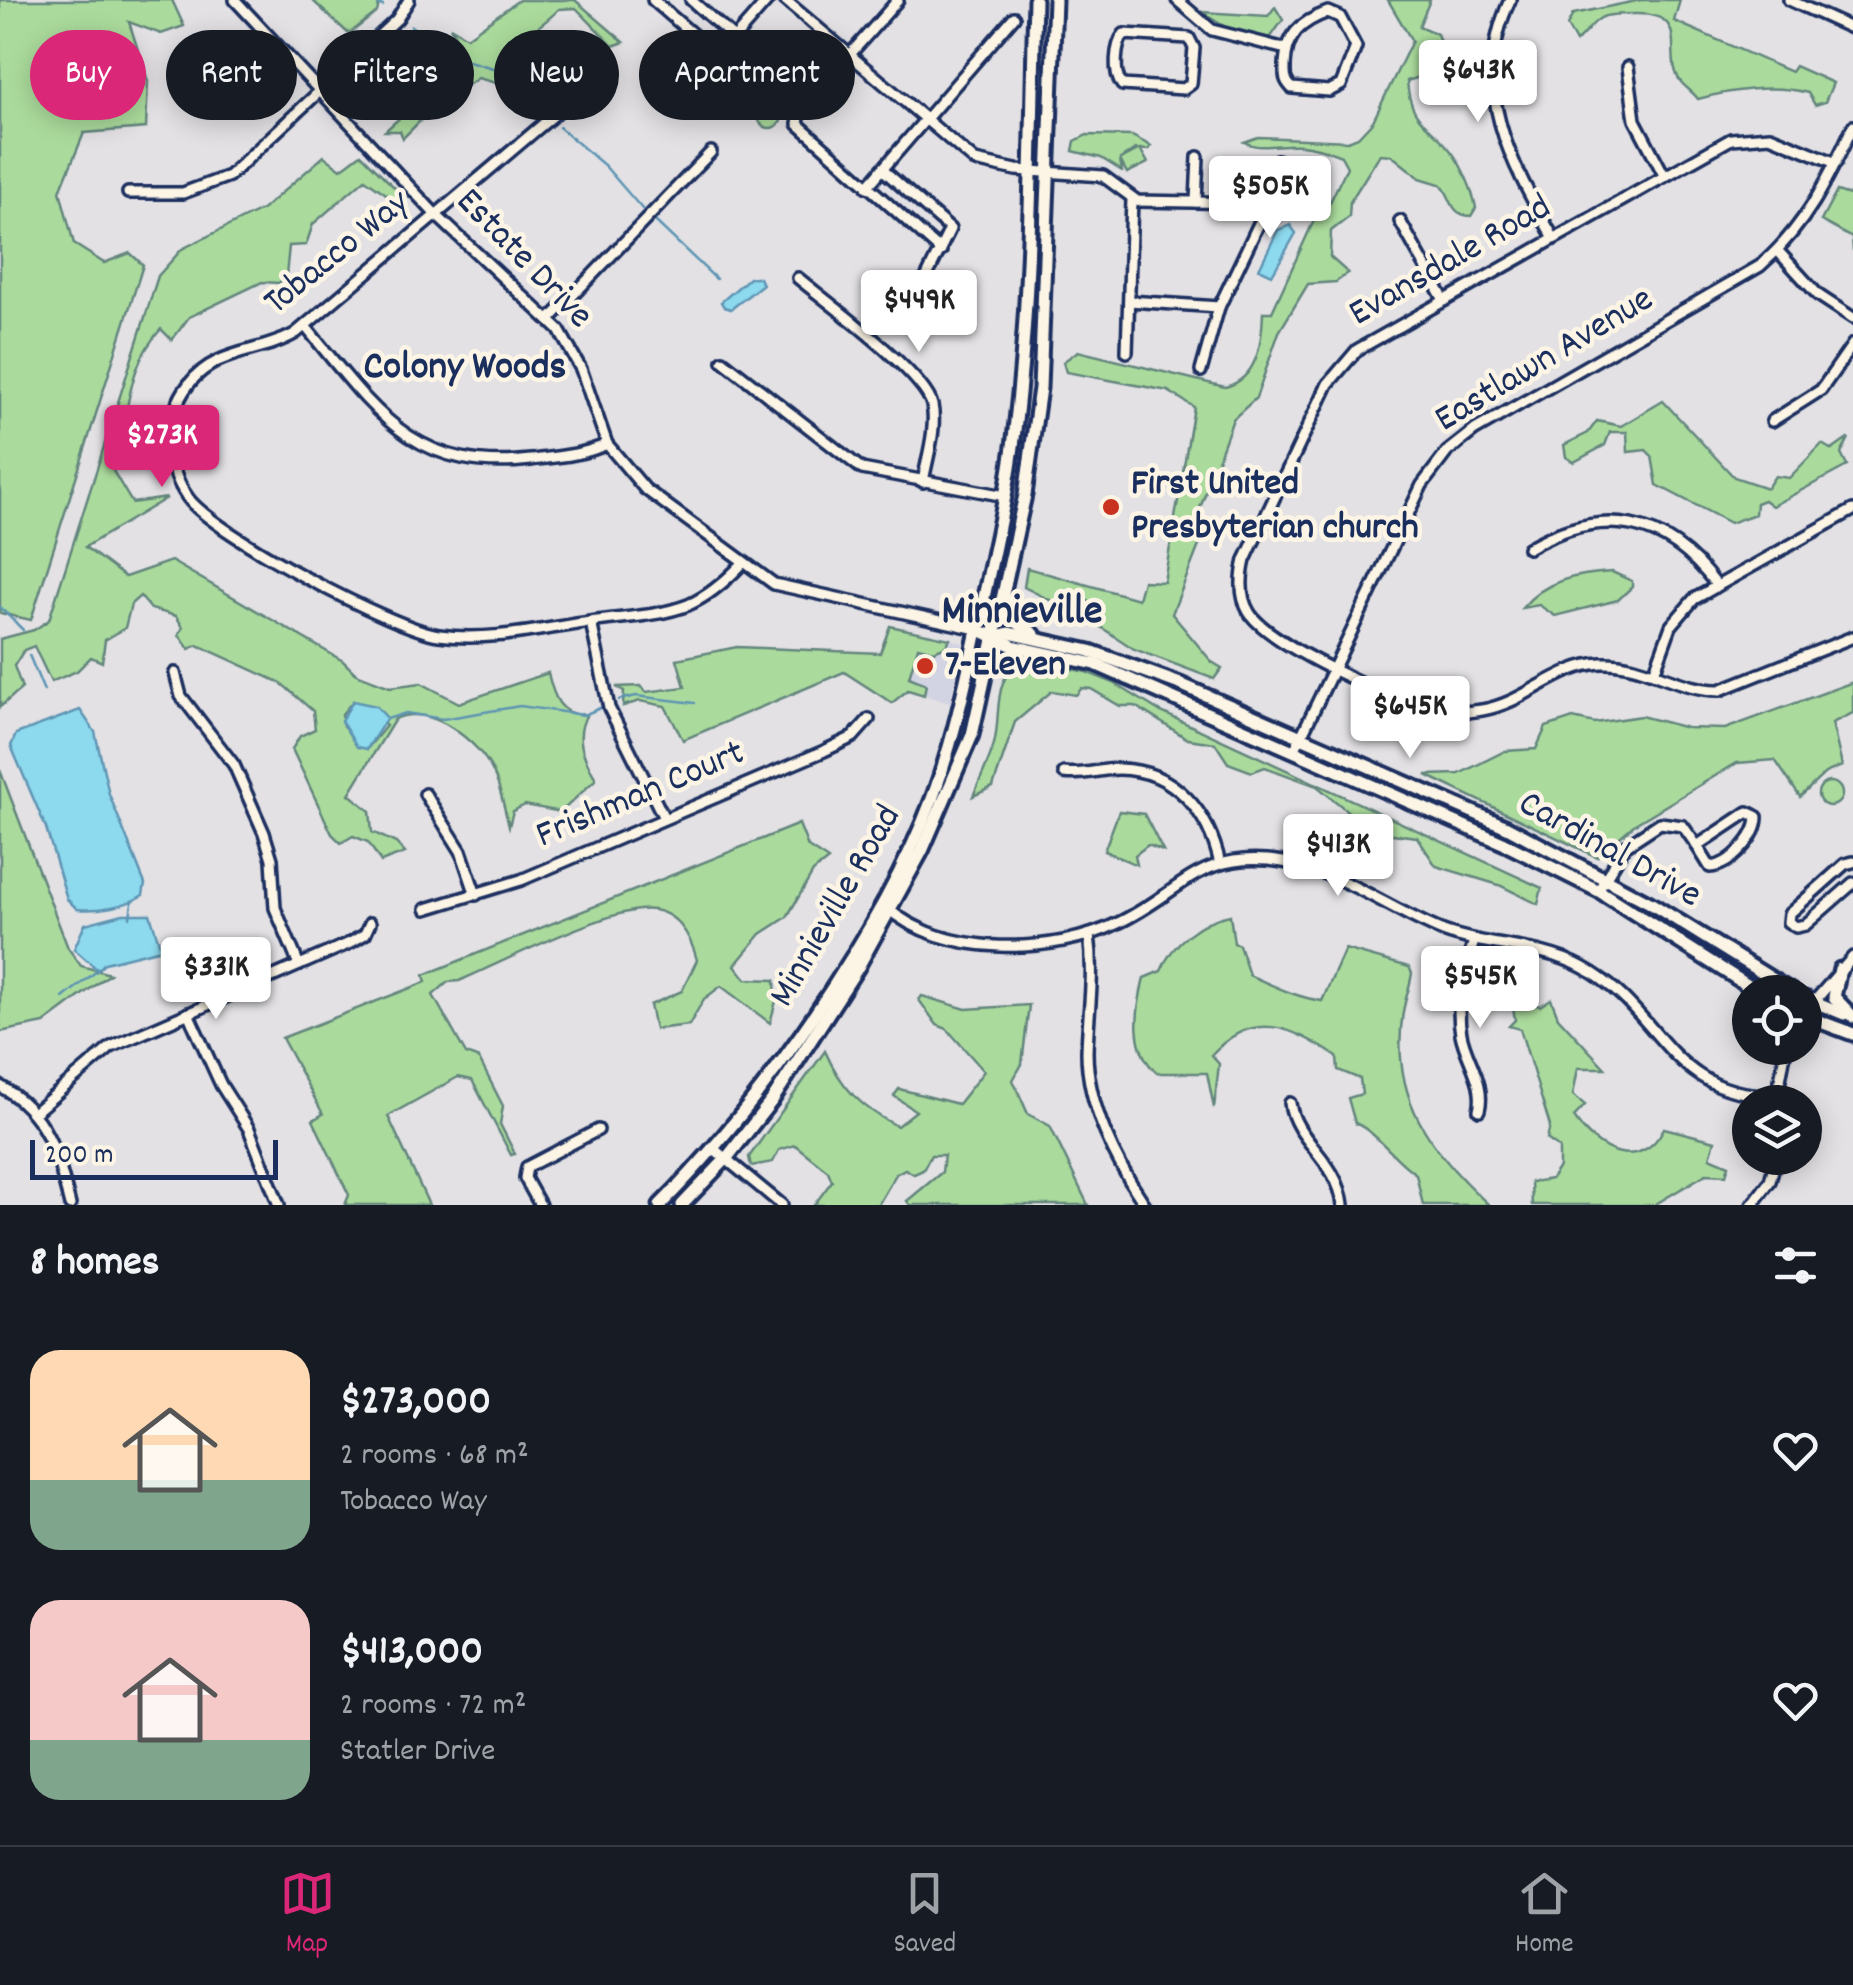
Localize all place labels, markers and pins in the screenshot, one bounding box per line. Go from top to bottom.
pin: $643K [1408,40,1548,125]
pin: $505K [1200,156,1340,241]
pin: $449K [849,270,989,355]
pin: $273K [92,405,232,490]
place label: First United Presbyterian church [1131,458,1419,557]
marker: First United Presbyterian church [1100,496,1122,518]
place label: 7-Eleven [945,639,1066,694]
marker: 7-Eleven [914,655,936,677]
pin: $645K [1340,676,1480,761]
pin: $413K [1268,814,1408,899]
pin: $331K [146,937,286,1022]
pin: $545K [1410,946,1550,1031]

